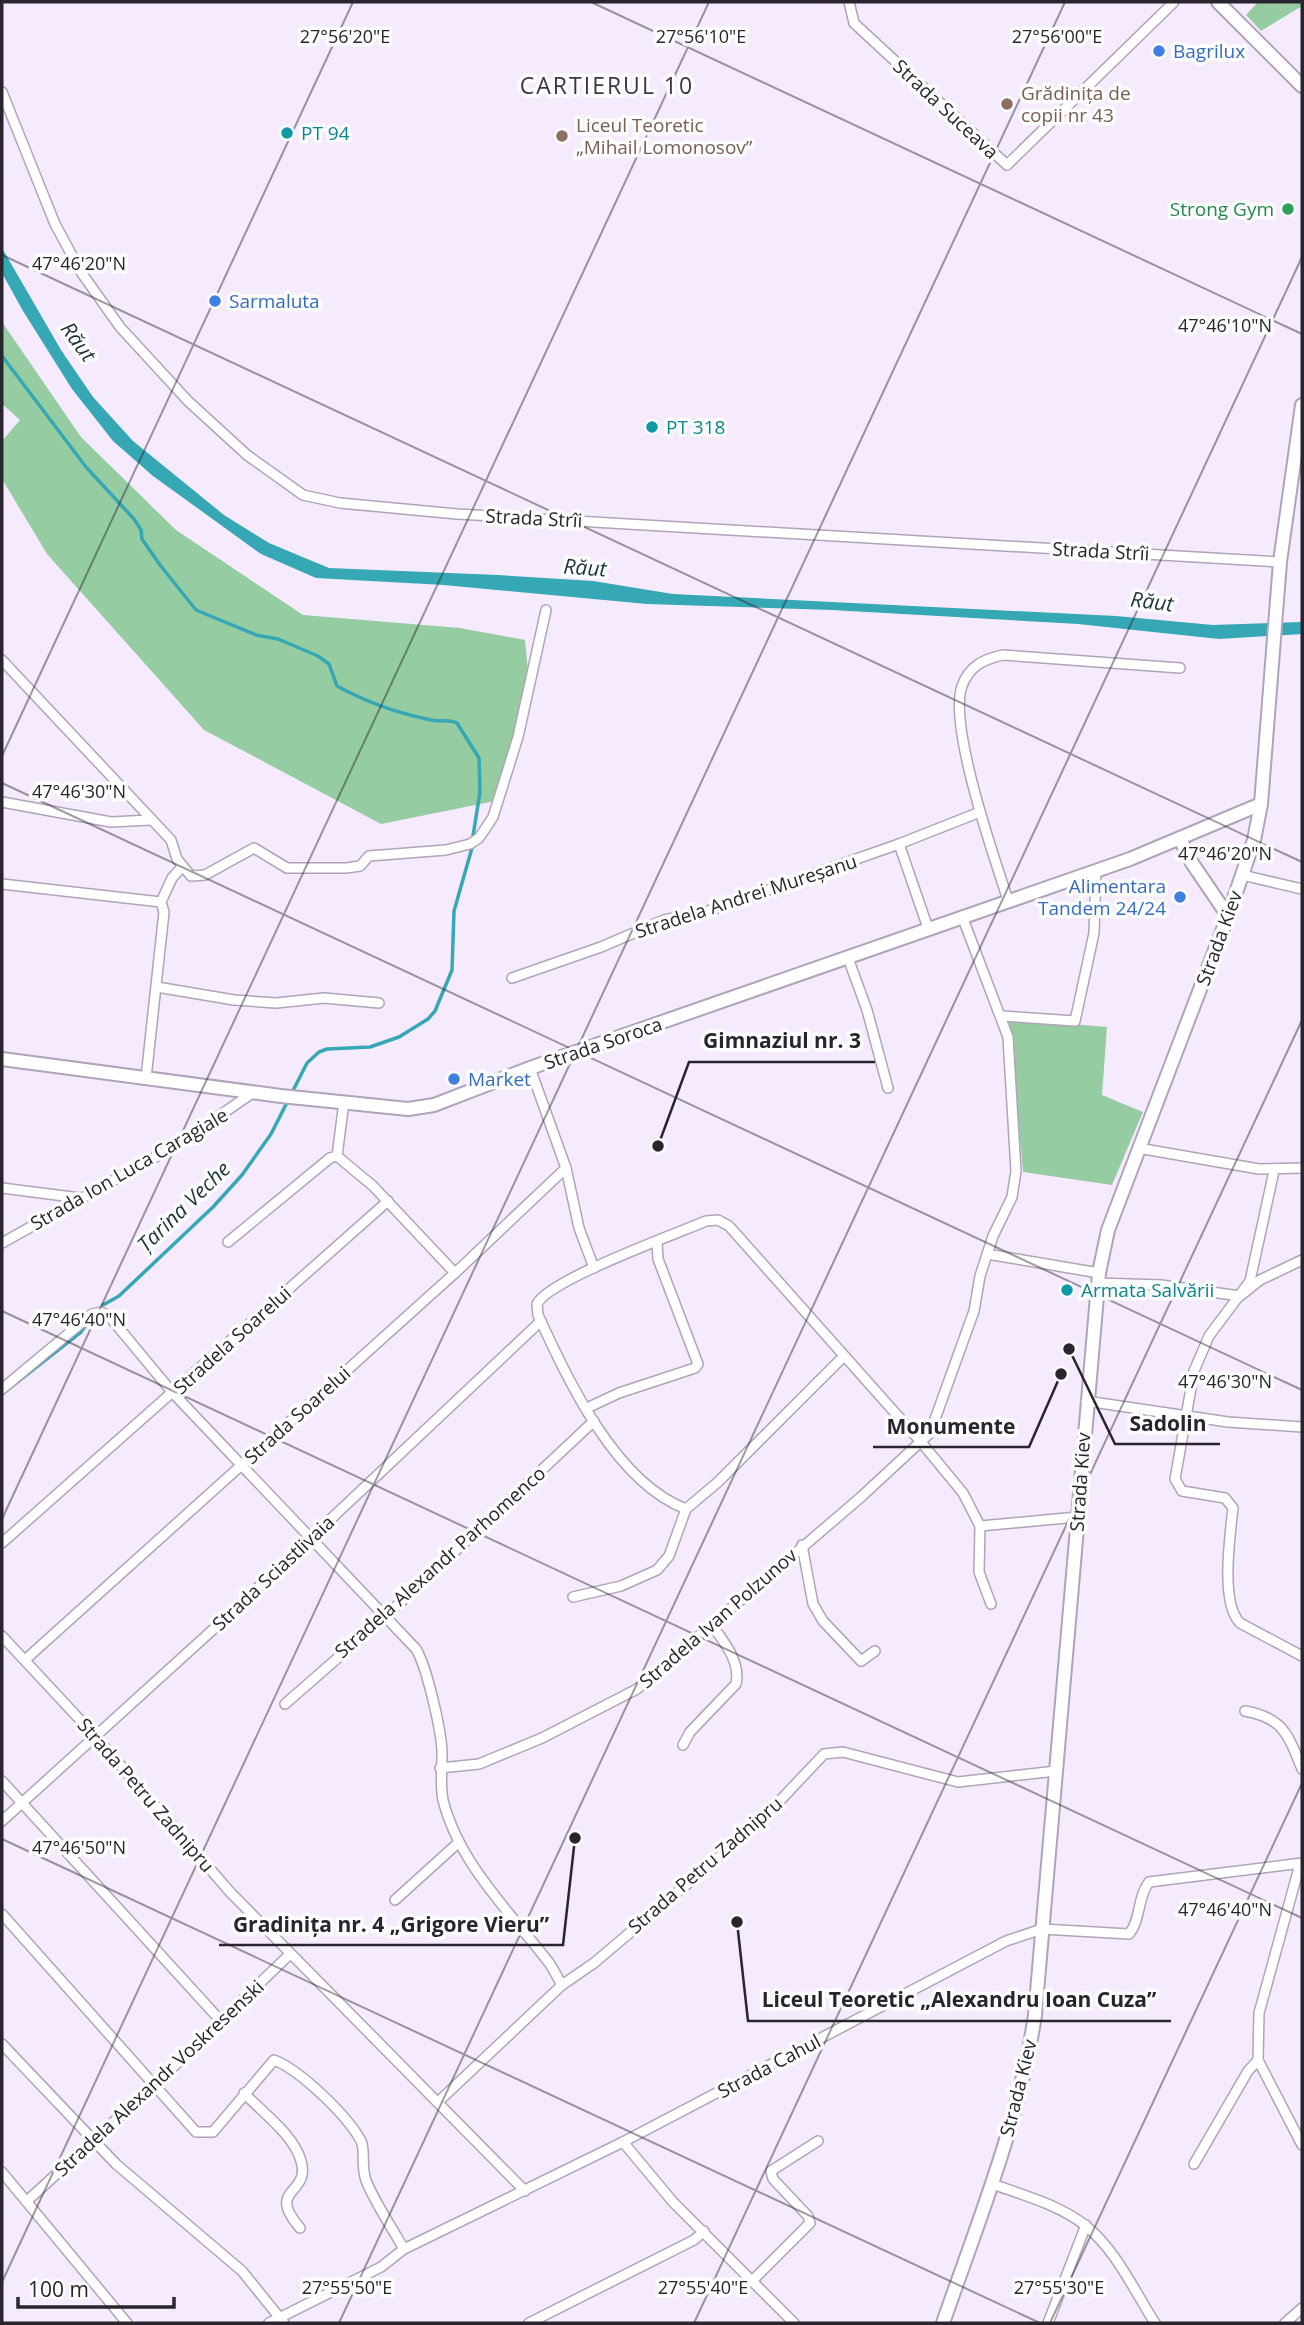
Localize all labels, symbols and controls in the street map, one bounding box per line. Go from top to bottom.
text: 27°56'20"E [300,24,390,48]
text: 27°56'10"E [656,24,746,48]
text: 27°56'00"E [1012,24,1102,48]
place label: Bagrilux [1173,38,1245,64]
marker: Bagrilux [1151,43,1167,59]
street label: Strada Suceava [888,53,1004,165]
district label: CARTIERUL 10 [520,69,694,101]
place label: Grădinița de copii nr 43 [1021,80,1131,128]
marker: Grădinița de copii nr 43 [999,96,1015,112]
place label: Liceul Teoretic „Mihail Lomonosov” [576,112,753,160]
place label: PT 94 [301,120,350,146]
marker: PT 94 [279,125,295,141]
marker: Liceul Teoretic „Mihail Lomonosov” [554,128,570,144]
place label: Strong Gym [1170,196,1274,222]
marker: Strong Gym [1280,201,1296,217]
text: 47°46'20"N [32,251,126,275]
place label: Sarmaluta [229,288,320,314]
marker: Sarmaluta [207,293,223,309]
text: 47°46'10"N [1178,313,1272,337]
water label: Răut [55,316,103,368]
place label: PT 318 [666,414,725,440]
marker: PT 318 [644,419,660,435]
street label: Strada Strîi [485,502,583,534]
street label: Strada Strîi [1052,535,1150,567]
water label: Răut [563,552,609,583]
water label: Răut [1129,584,1176,618]
text: 47°46'30"N [32,779,126,803]
text: 47°46'20"N [1178,841,1272,865]
street label: Stradela Andrei Mureșanu [632,848,860,944]
place label: Alimentara Tandem 24/24 [1038,873,1166,921]
street label: Strada Kiev [1190,886,1248,989]
marker: Alimentara Tandem 24/24 [1172,889,1188,905]
street label: Strada Soroca [540,1011,666,1075]
callout: Gimnaziul nr. 3 [689,1020,875,1062]
text: Gimnaziul nr. 3 [703,1026,861,1054]
place label: Market [468,1066,531,1092]
marker: Market [446,1071,462,1087]
street label: Strada Ion Luca Caragiale [25,1102,233,1236]
water label: Țarina Veche [131,1155,236,1258]
place label: Armata Salvării [1081,1277,1214,1303]
street label: Stradela Soarelui [167,1280,297,1400]
marker: Armata Salvării [1059,1282,1075,1298]
text: 47°46'40"N [32,1307,126,1331]
street label: Strada Soarelui [238,1360,356,1470]
text: 47°46'30"N [1178,1369,1272,1393]
callout: Sadolin [1115,1402,1220,1444]
callout: Monumente [873,1405,1029,1447]
text: Sadolin [1129,1409,1207,1437]
text: Monumente [887,1412,1015,1440]
street label: Strada Kiev [1064,1431,1096,1532]
street label: Stradela Alexandr Parhomenco [329,1460,551,1664]
street label: Strada Sciastlivaia [206,1510,340,1636]
street label: Stradela Ivan Polzunov [634,1542,803,1694]
street label: Strada Petru Zadnipru [72,1712,220,1878]
street label: Strada Petru Zadnipru [622,1791,788,1939]
text: 47°46'50"N [32,1835,126,1859]
text: 47°46'40"N [1178,1897,1272,1921]
callout: Gradinița nr. 4 „Grigore Vieru” [219,1903,563,1945]
text: Gradinița nr. 4 „Grigore Vieru” [233,1910,550,1938]
street label: Stradela Alexandr Voskresenski [49,1974,269,2182]
callout: Liceul Teoretic „Alexandru Ioan Cuza” [748,1979,1171,2021]
text: Liceul Teoretic „Alexandru Ioan Cuza” [762,1985,1157,2013]
street label: Strada Cahul [713,2028,825,2104]
street label: Strada Kiev [993,2036,1043,2139]
scale bar [18,2266,173,2310]
text: 100 m [28,2275,89,2303]
text: 27°55'50"E [302,2275,392,2299]
text: 27°55'40"E [658,2275,748,2299]
text: 27°55'30"E [1014,2275,1104,2299]

